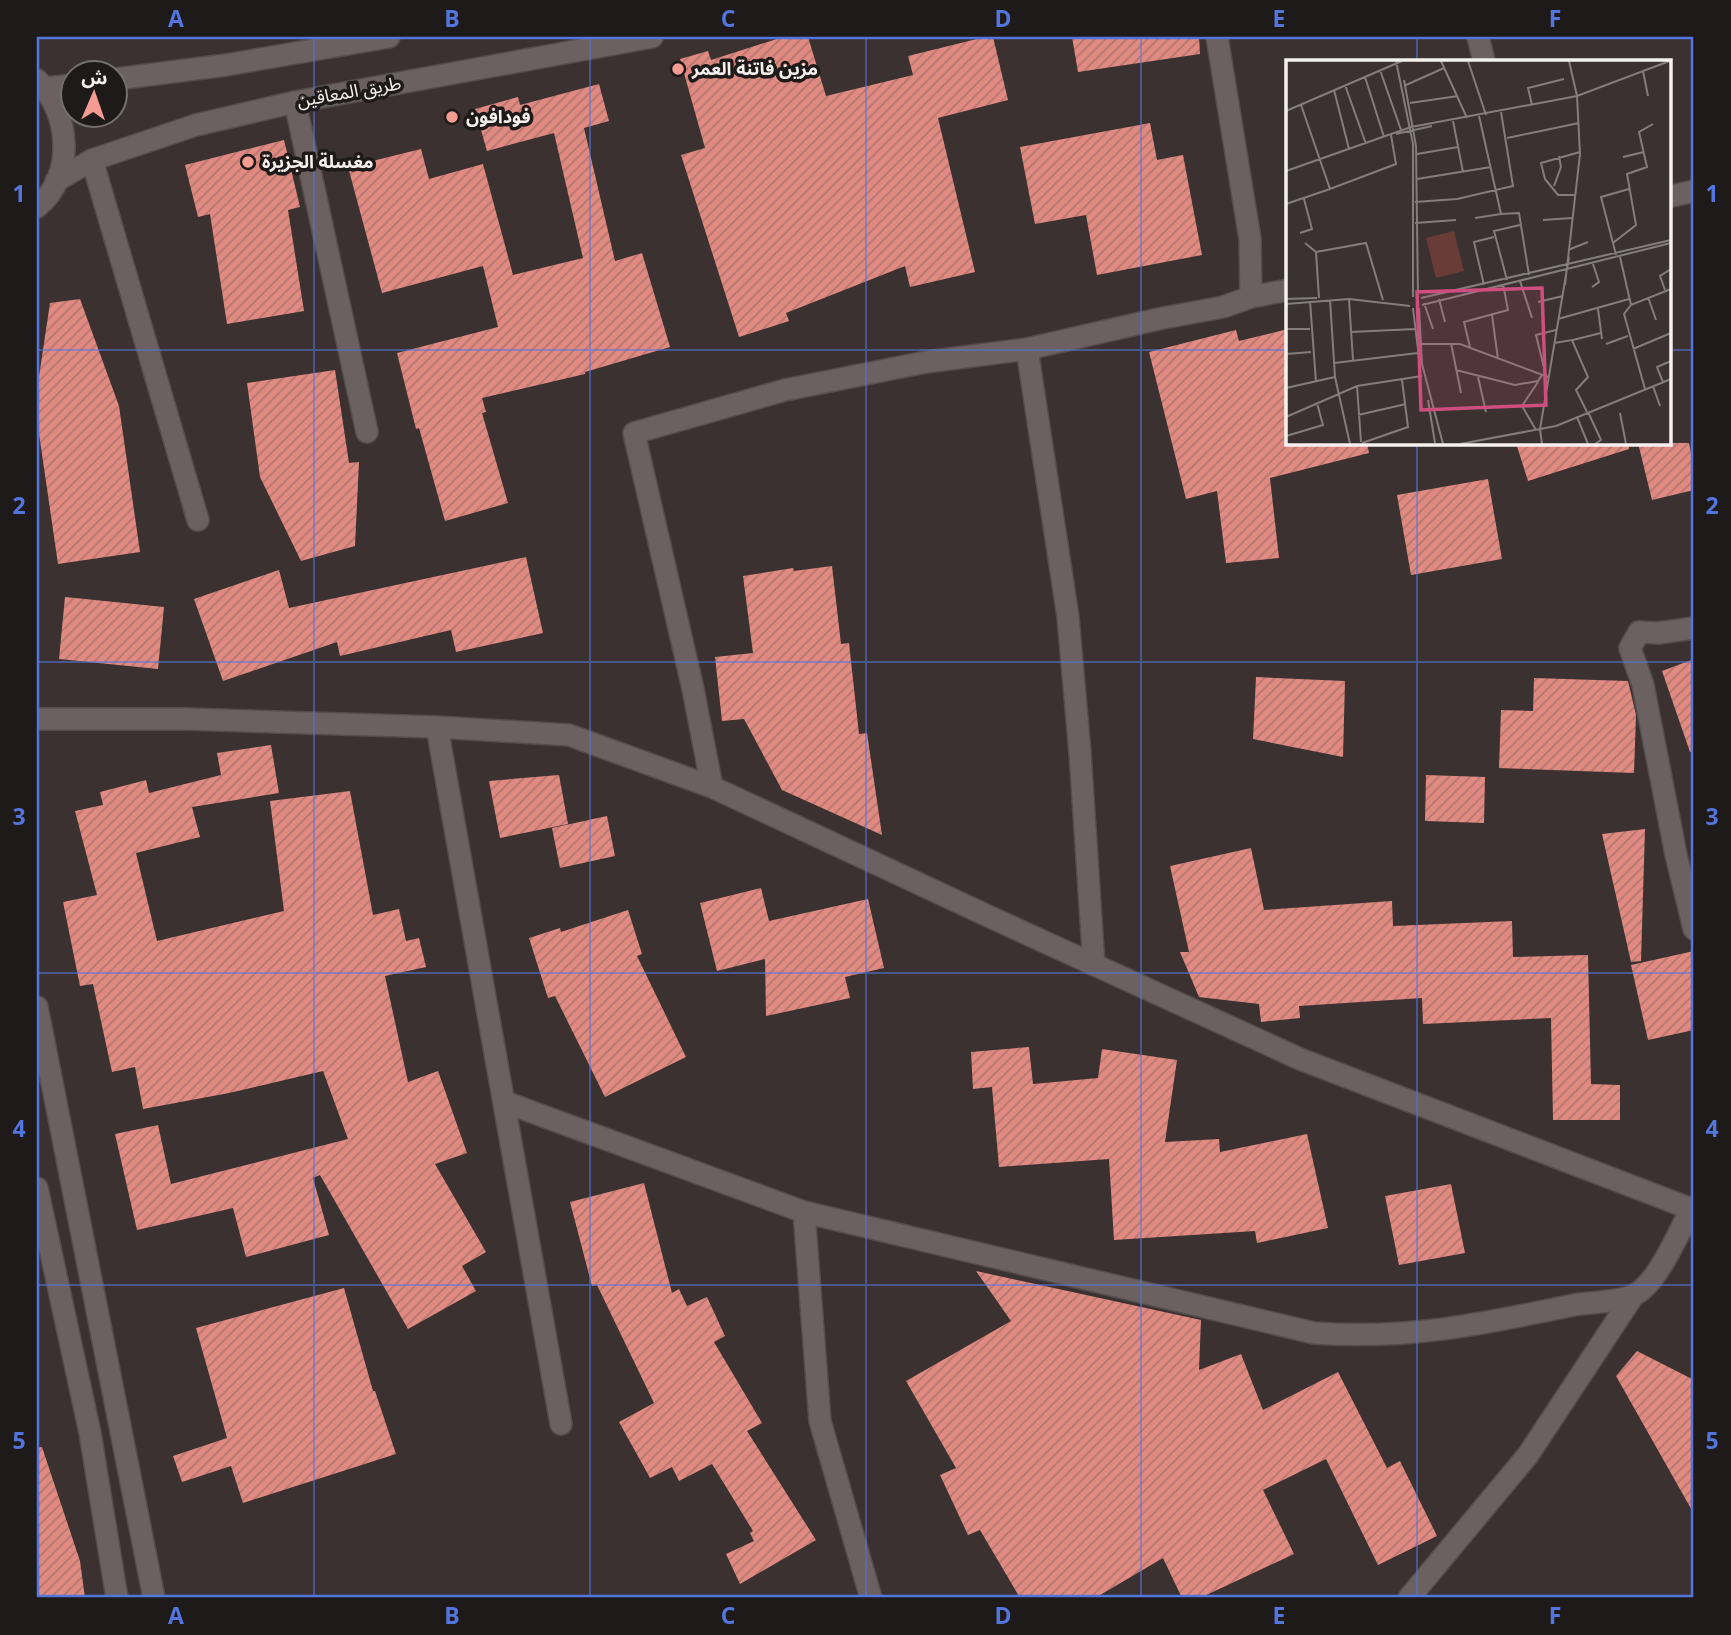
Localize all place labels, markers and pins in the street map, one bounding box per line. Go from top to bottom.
place label: مزين فاتنة العمر [691,56,818,80]
marker: مزين فاتنة العمر [670,61,686,77]
place label: فودافون [466,104,531,128]
marker: فودافون [444,109,460,125]
place label: مغسلة الجزيرة [262,149,374,173]
marker: مغسلة الجزيرة [240,154,256,170]

